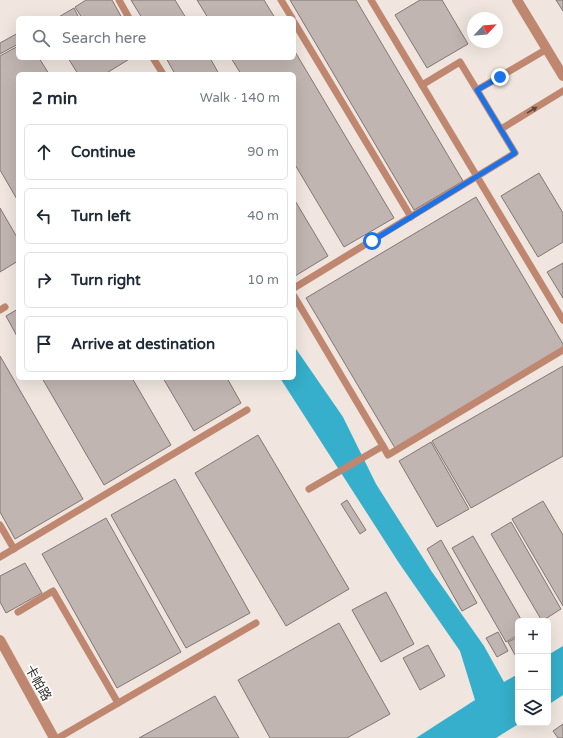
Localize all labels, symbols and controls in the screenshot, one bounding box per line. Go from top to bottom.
north arrow [467,12,503,48]
search box [16,16,296,60]
icon: search [30,27,52,49]
text: Search here [62,29,146,47]
route end [491,68,509,86]
text: 2 min [32,88,77,109]
text: Walk · 140 m [200,90,280,106]
one-way arrow [526,107,538,114]
icon: ahead [33,141,55,163]
text: Continue [71,143,135,161]
text: 90 m [247,144,279,160]
icon: left [33,205,55,227]
text: Turn left [71,207,131,225]
text: 40 m [247,208,279,224]
route start [363,232,381,250]
icon: right [33,269,55,291]
text: Turn right [71,271,141,289]
text: 10 m [247,272,279,288]
icon: arrive [33,333,55,355]
text: Arrive at destination [71,335,215,353]
map controls [515,618,551,726]
button: + [515,618,551,654]
button: − [515,654,551,690]
street label: 卡帕路 [22,662,54,704]
button: layers [515,690,551,726]

